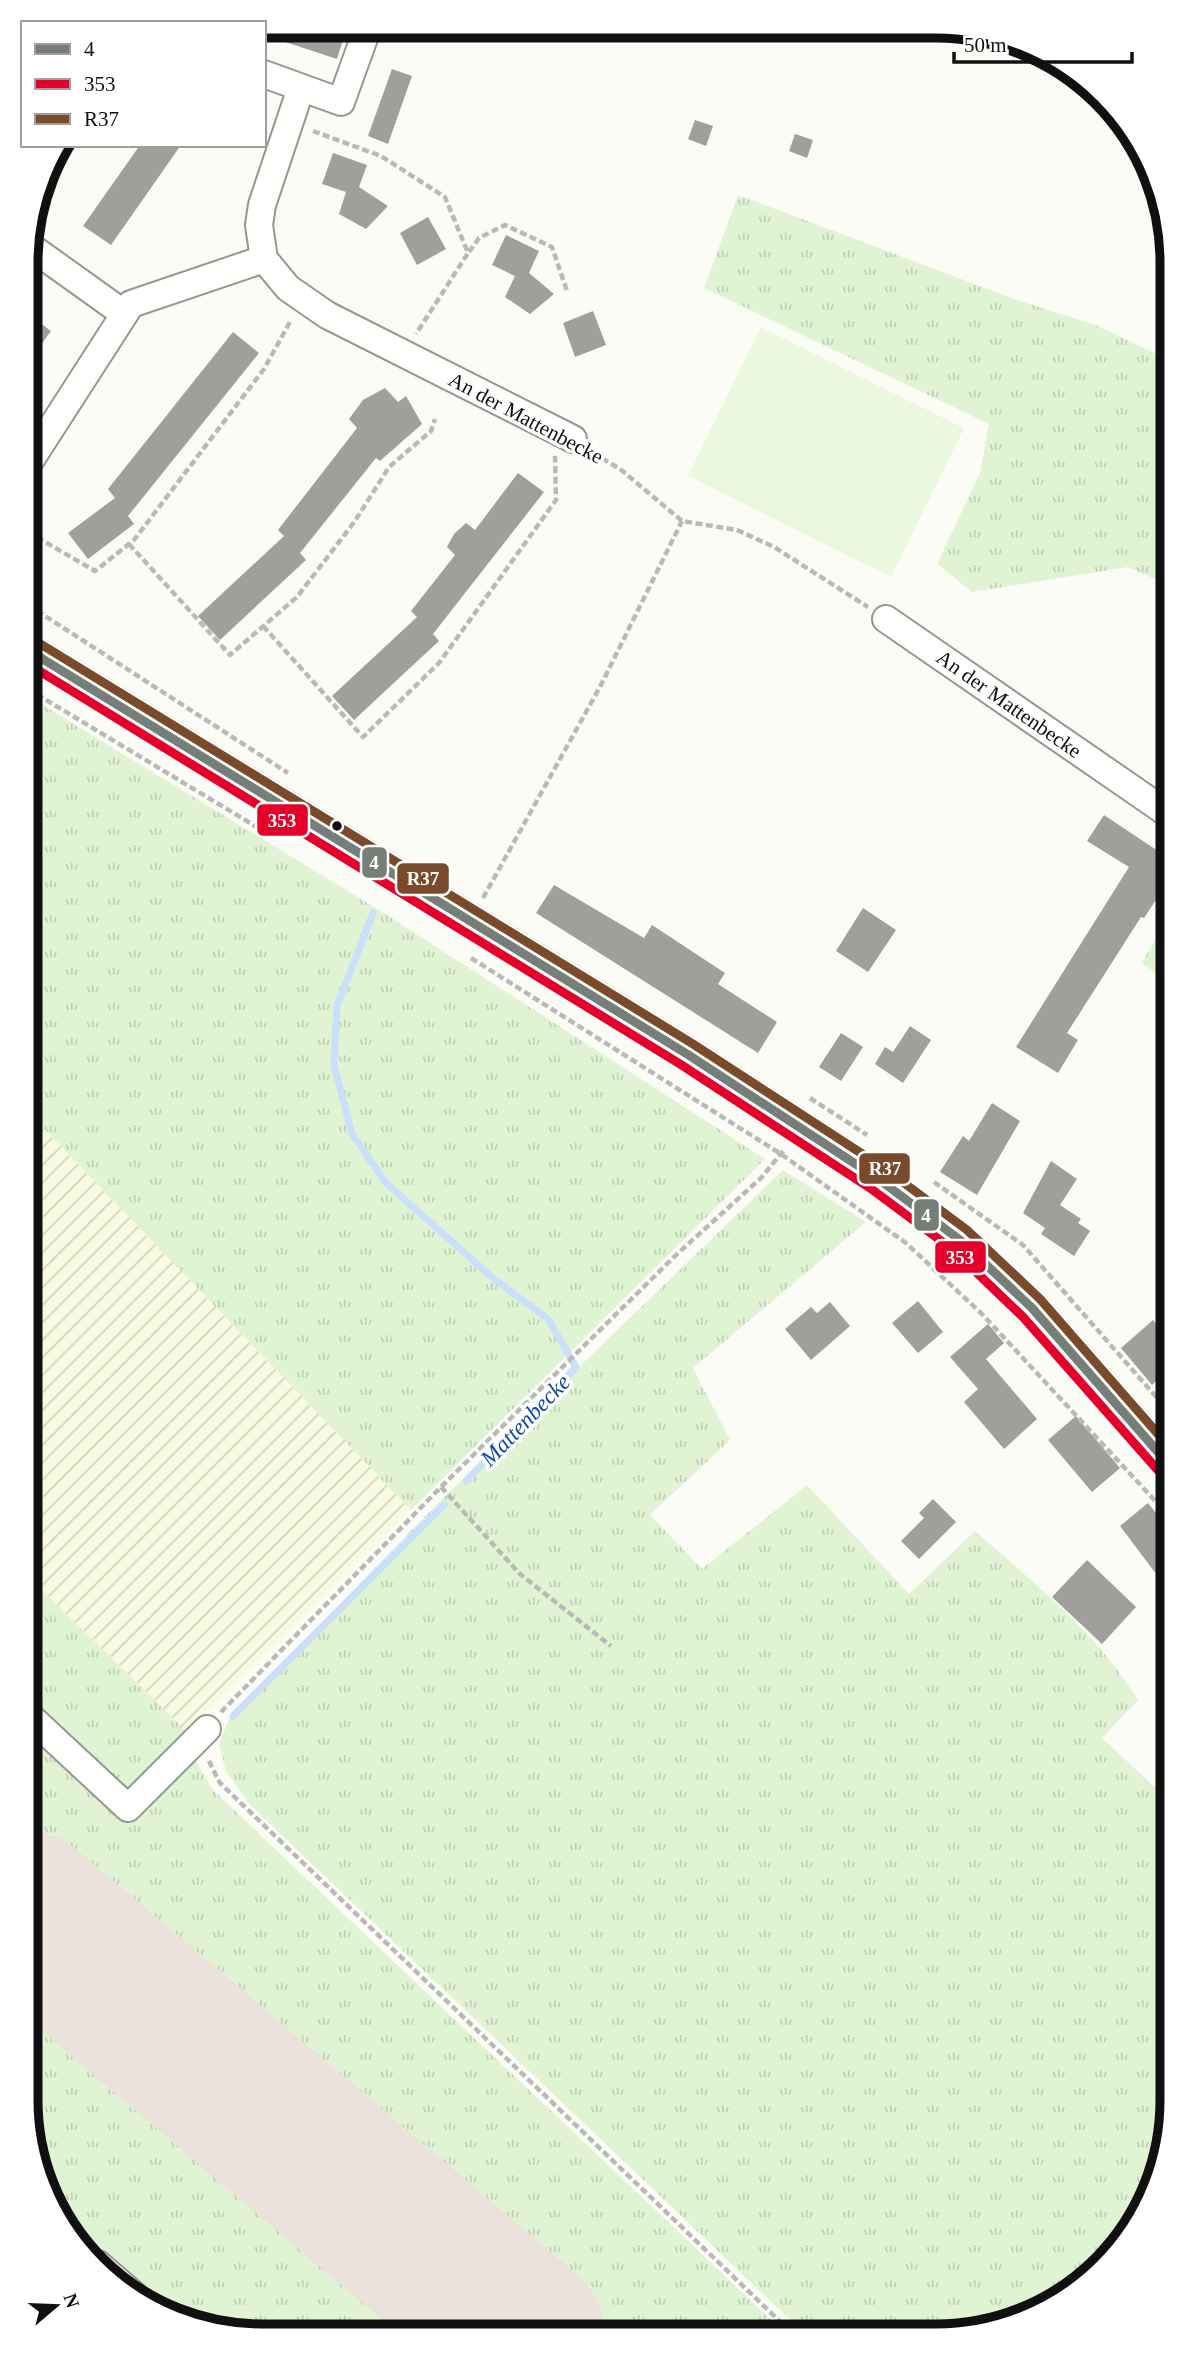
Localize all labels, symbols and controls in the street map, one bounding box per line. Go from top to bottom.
legend [21,21,266,147]
scale bar [954,21,1132,65]
text: 50 m [964,33,1007,57]
text: 4 [84,37,95,61]
text: 353 [84,72,116,96]
text: R37 [84,107,119,131]
street label: An der Mattenbecke [445,367,607,469]
street label: An der Mattenbecke [932,645,1086,763]
line badge: 353 [256,803,309,837]
text: 353 [268,810,296,831]
unlabelled marker [330,819,344,833]
line badge: 4 [361,846,388,879]
text: 4 [369,852,379,873]
line badge: R37 [396,862,450,895]
text: R37 [407,868,440,889]
line badge: R37 [858,1152,911,1185]
text: R37 [869,1158,902,1179]
line badge: 4 [913,1198,940,1232]
text: 4 [921,1205,931,1226]
line badge: 353 [934,1240,987,1274]
text: 353 [946,1247,974,1268]
water label: Mattenbecke [475,1369,575,1472]
north arrow [21,2271,91,2341]
text: N [59,2291,84,2311]

